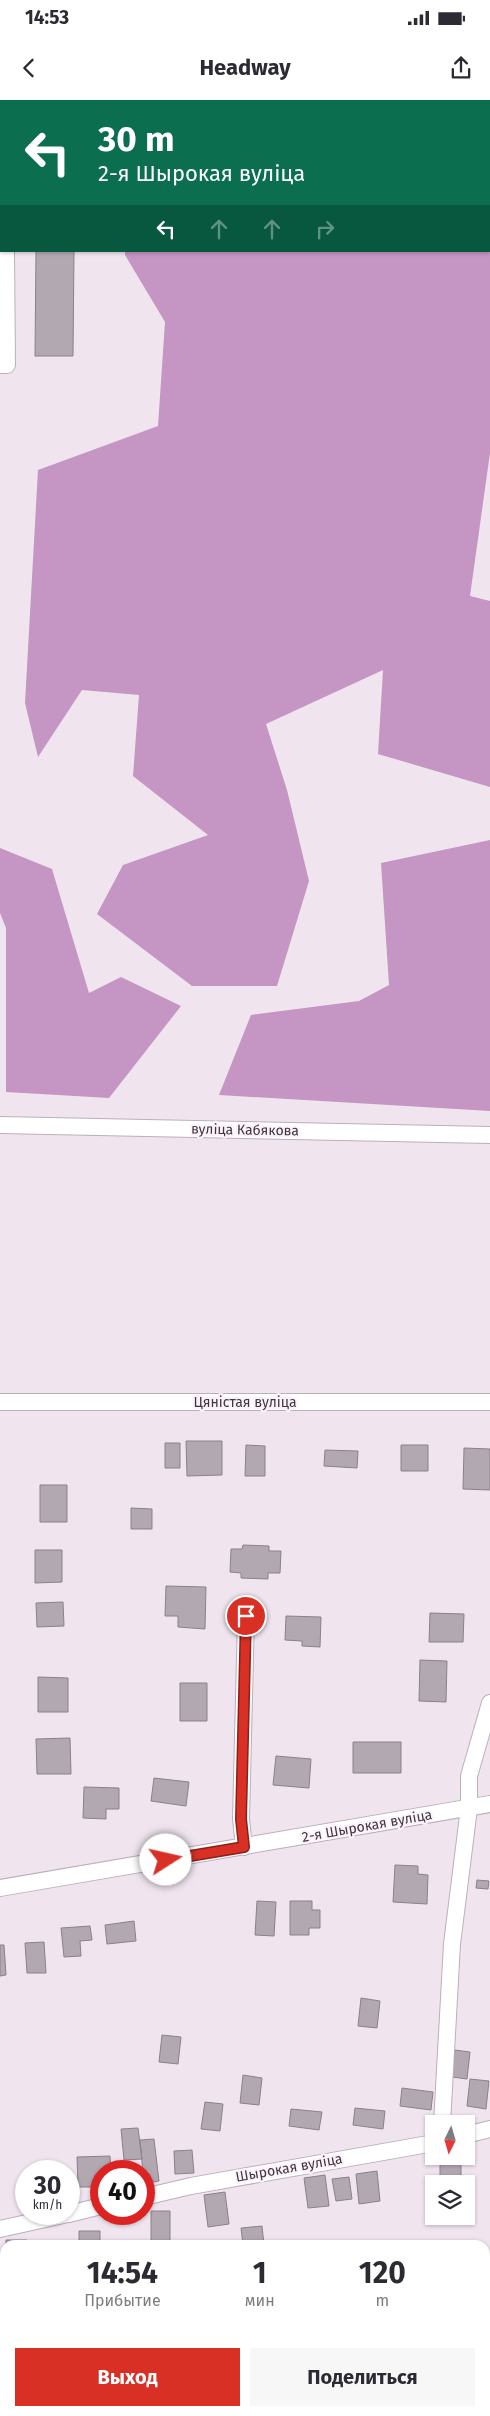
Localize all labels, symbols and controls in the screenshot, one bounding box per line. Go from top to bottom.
text: 14:53 [25,6,69,29]
icon: back [15,54,43,82]
text: Headway [199,54,291,81]
icon: share [447,54,475,82]
text: 30 m [98,118,175,160]
icon: left [15,120,80,185]
text: 2-я Шырокая вуліца [98,160,305,187]
icon: left [152,215,180,243]
icon: ahead [205,215,233,243]
icon: ahead [258,215,286,243]
icon: right [311,215,339,243]
street label: вуліца Кабякова [191,1121,299,1139]
street label: Цяністая вуліца [193,1394,297,1411]
pin [225,1595,267,1637]
icon: arrive [232,1602,260,1630]
street label: 2-я Шырокая вуліца [301,1806,433,1846]
position arrow [139,1833,191,1885]
north arrow [425,2115,475,2165]
map controls [425,2115,475,2225]
street label: Шырокая вуліца [234,2150,344,2186]
speed limit sign: 40 [90,2160,155,2225]
text: 30 [34,2171,61,2201]
button: layers [425,2175,475,2225]
text: km/h [33,2198,62,2212]
text: 14:54 [87,2255,158,2291]
text: 1 [253,2255,267,2291]
text: 120 [359,2255,406,2291]
text: Прибытие [84,2291,161,2310]
text: мин [245,2291,275,2310]
text: m [375,2291,389,2310]
button: Выход [15,2348,240,2406]
button: Поделиться [250,2348,475,2406]

